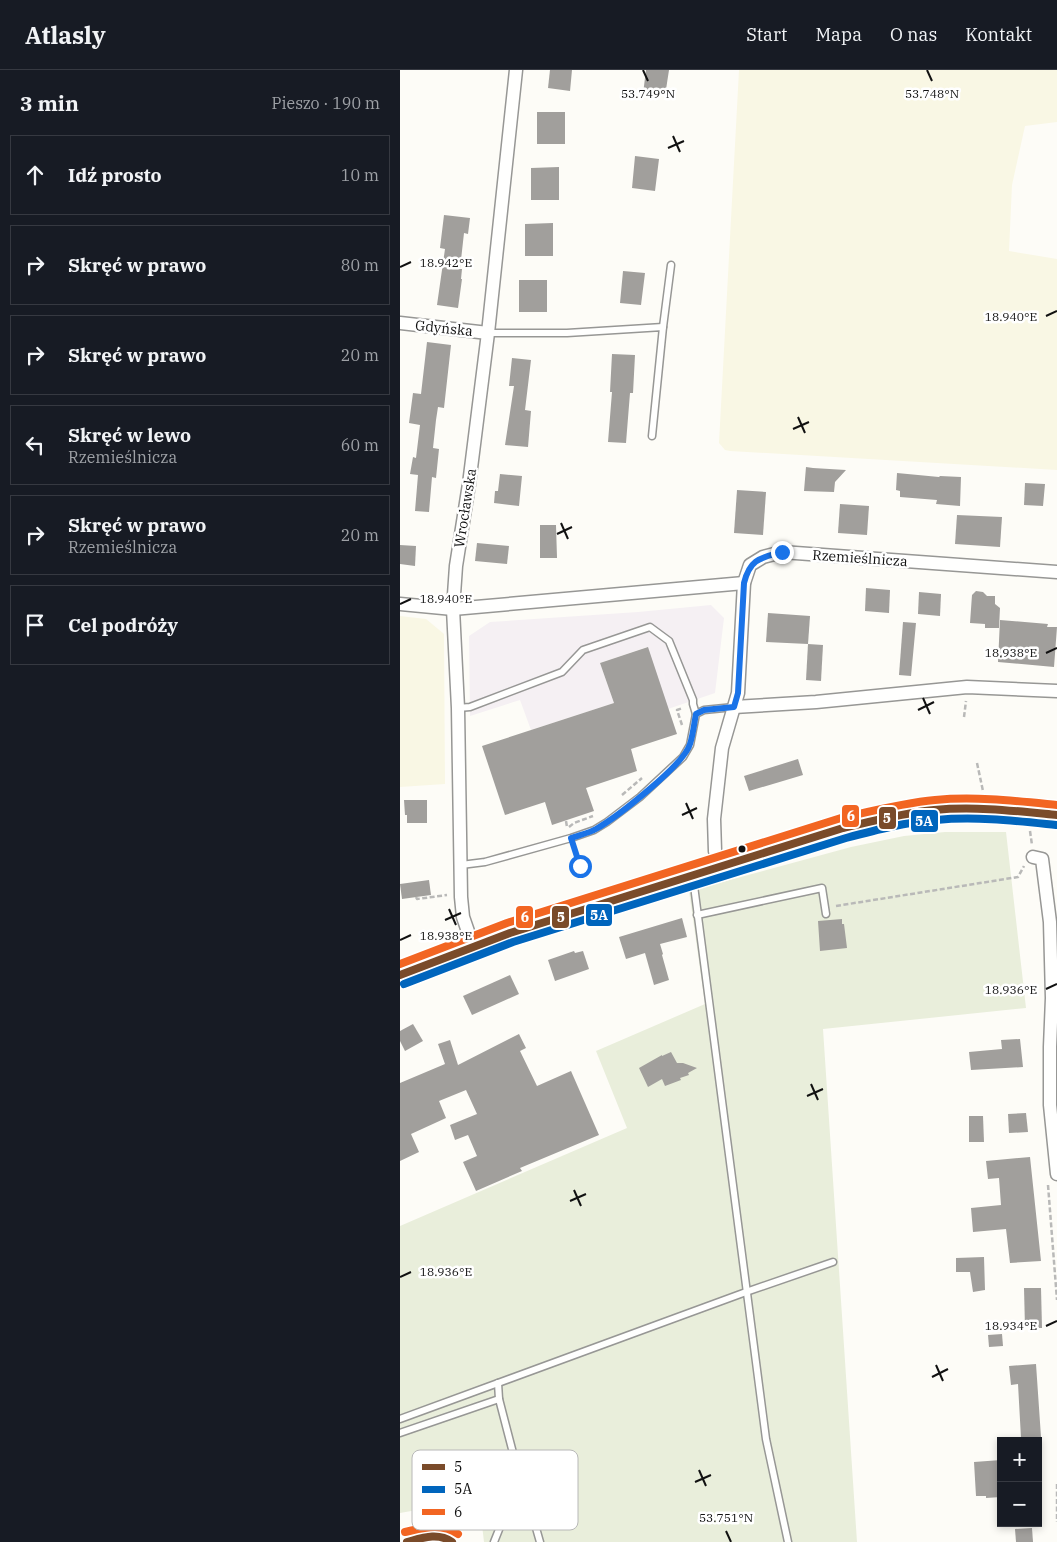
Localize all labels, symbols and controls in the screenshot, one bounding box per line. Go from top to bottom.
text: Atlasly [25,19,106,51]
text: Start [746,23,787,46]
text: Mapa [815,23,862,46]
text: O nas [890,23,937,46]
text: Kontakt [965,23,1032,46]
text: 53.749°N [621,86,675,101]
text: 53.748°N [905,86,959,101]
text: 3 min [20,89,79,117]
text: Pieszo · 190 m [272,93,380,113]
icon: ahead [21,161,49,189]
text: Idź prosto [68,163,162,187]
text: 10 m [341,165,379,185]
icon: right [21,251,49,279]
text: Skręć w prawo [68,253,206,277]
text: 80 m [341,255,379,275]
text: 18.942°E [420,255,472,270]
text: 18.940°E [985,309,1037,324]
street label: Gdyńska [414,316,474,340]
icon: right [21,341,49,369]
text: Skręć w prawo [68,343,206,367]
text: 20 m [341,345,379,365]
text: Skręć w lewo [68,423,191,447]
icon: left [21,431,49,459]
text: 60 m [341,435,379,455]
text: Rzemieślnicza [68,447,177,467]
street label: Wrocławska [450,467,480,549]
text: Skręć w prawo [68,513,206,537]
icon: right [21,521,49,549]
text: 20 m [341,525,379,545]
text: Rzemieślnicza [68,537,177,557]
route end [771,541,794,564]
street label: Rzemieślnicza [812,546,909,570]
text: 18.940°E [420,591,472,606]
icon: arrive [21,611,49,639]
text: Cel podróży [68,613,178,637]
text: 18.938°E [985,645,1037,660]
line badge: 6 [841,804,860,828]
line badge: 5 [878,806,897,830]
text: 6 [847,807,855,825]
text: 5 [883,809,891,827]
line badge: 5A [910,809,939,833]
text: 5A [915,812,933,830]
unlabelled marker [737,844,747,854]
route start [569,855,592,878]
line badge: 5A [585,903,613,927]
line badge: 6 [515,905,534,929]
line badge: 5 [551,905,570,929]
text: 5A [590,906,608,924]
text: 6 [521,908,529,926]
text: 5 [557,908,565,926]
text: 18.938°E [420,928,472,943]
text: 18.936°E [985,982,1037,997]
text: 18.936°E [420,1264,472,1279]
text: 18.934°E [985,1318,1037,1333]
map controls [997,1437,1042,1527]
button: + [997,1437,1042,1482]
legend [412,1450,578,1530]
text: 5 [454,1458,462,1476]
text: 5A [454,1480,472,1498]
button: − [997,1482,1042,1527]
text: 6 [454,1503,462,1521]
text: 53.751°N [699,1510,753,1525]

